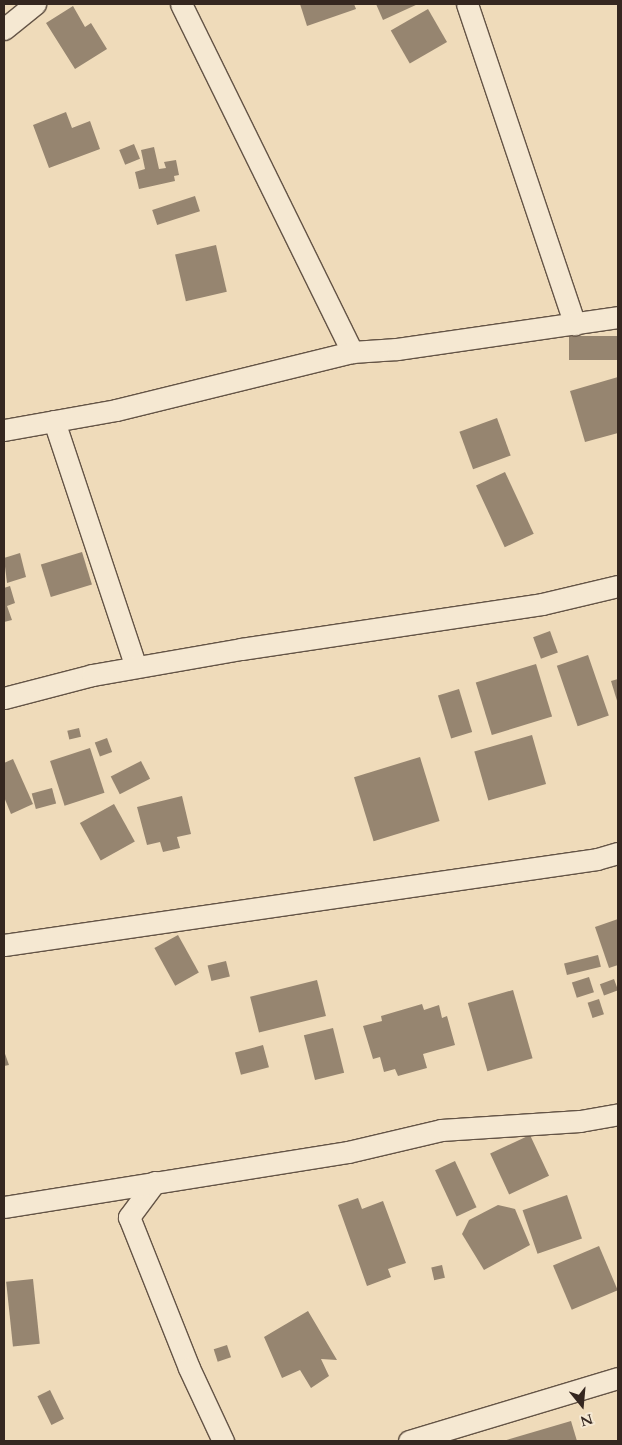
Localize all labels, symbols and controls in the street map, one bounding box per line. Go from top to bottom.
north arrow [557,1380,607,1430]
text: N [578,1409,595,1431]

